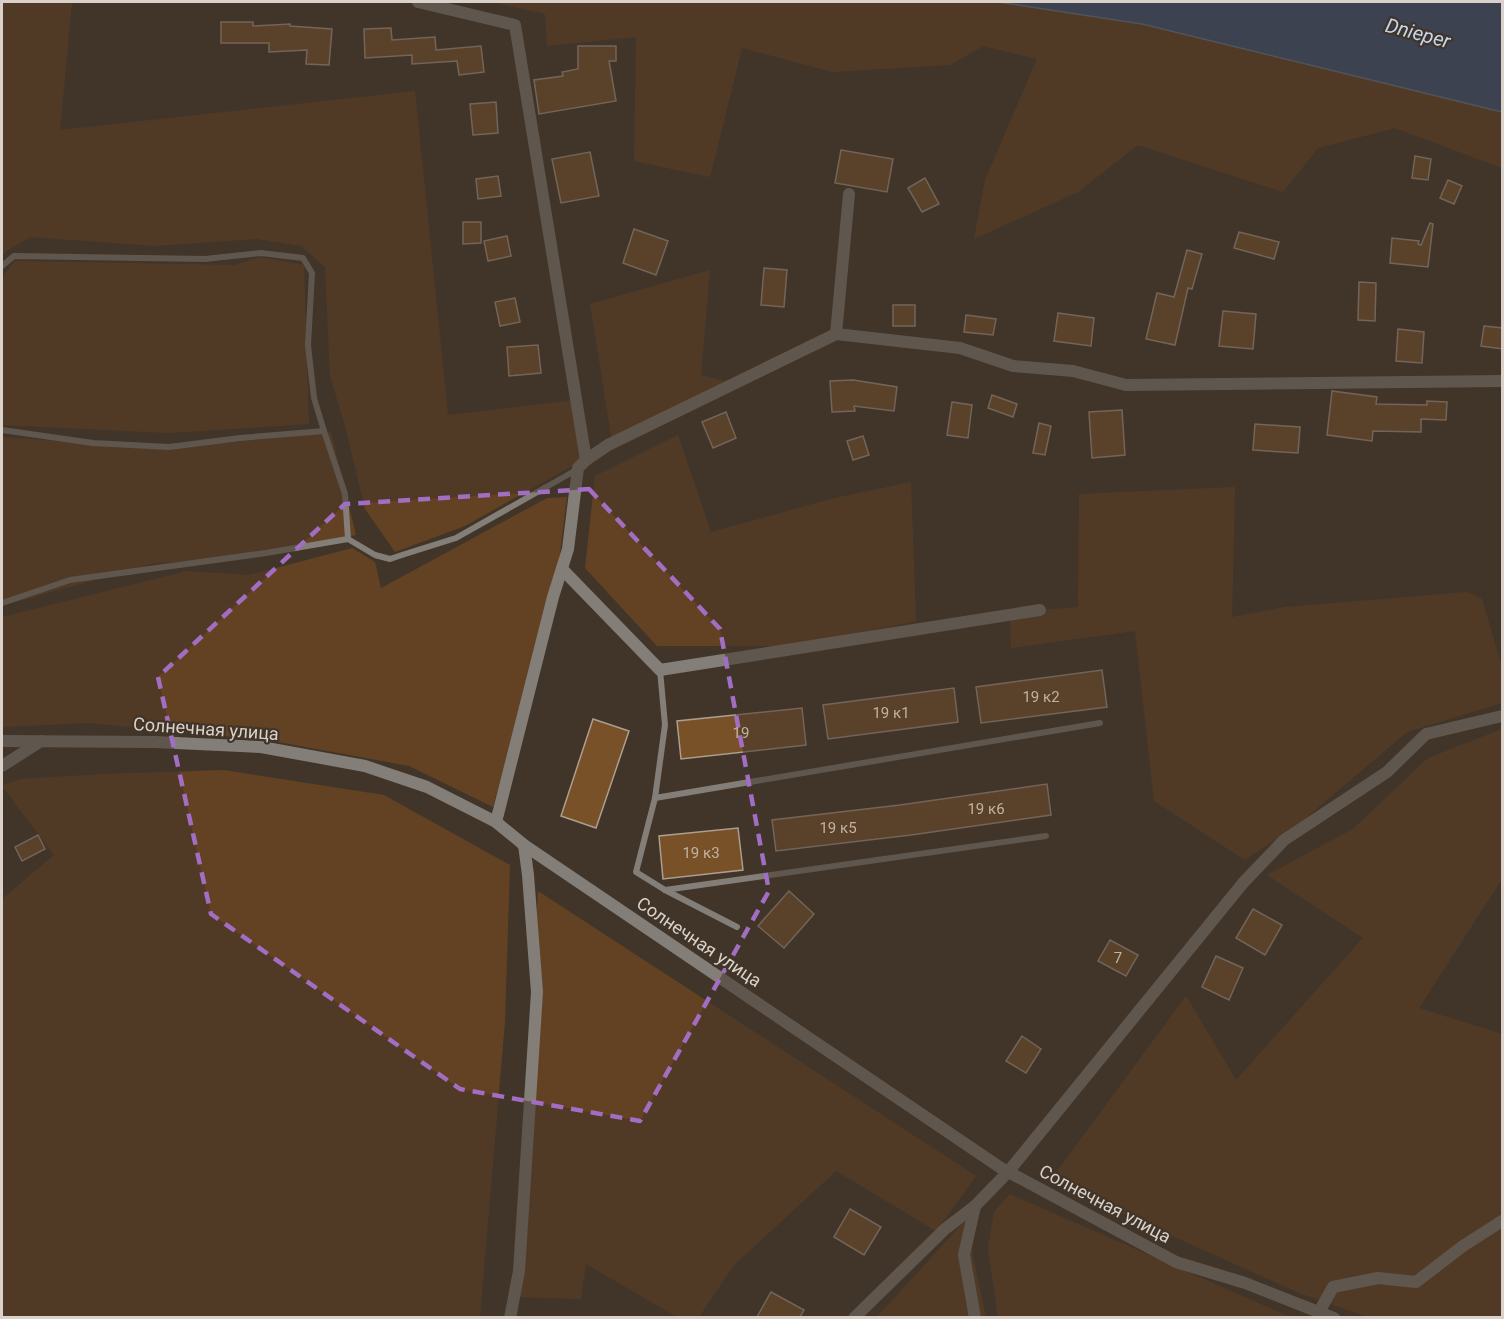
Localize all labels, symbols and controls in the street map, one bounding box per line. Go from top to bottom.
water label: Dnieper [1383,13,1454,54]
house number: 19 к2 [1022,688,1060,706]
house number: 19 к1 [872,704,910,722]
street label: Солнечная улица [133,713,280,744]
house number: 19 [733,724,749,742]
house number: 19 к6 [967,800,1005,818]
house number: 19 к5 [819,819,857,837]
house number: 19 к3 [682,844,720,862]
street label: Солнечная улица [633,892,766,991]
house number: 7 [1114,949,1122,967]
street label: Солнечная улица [1036,1160,1175,1247]

